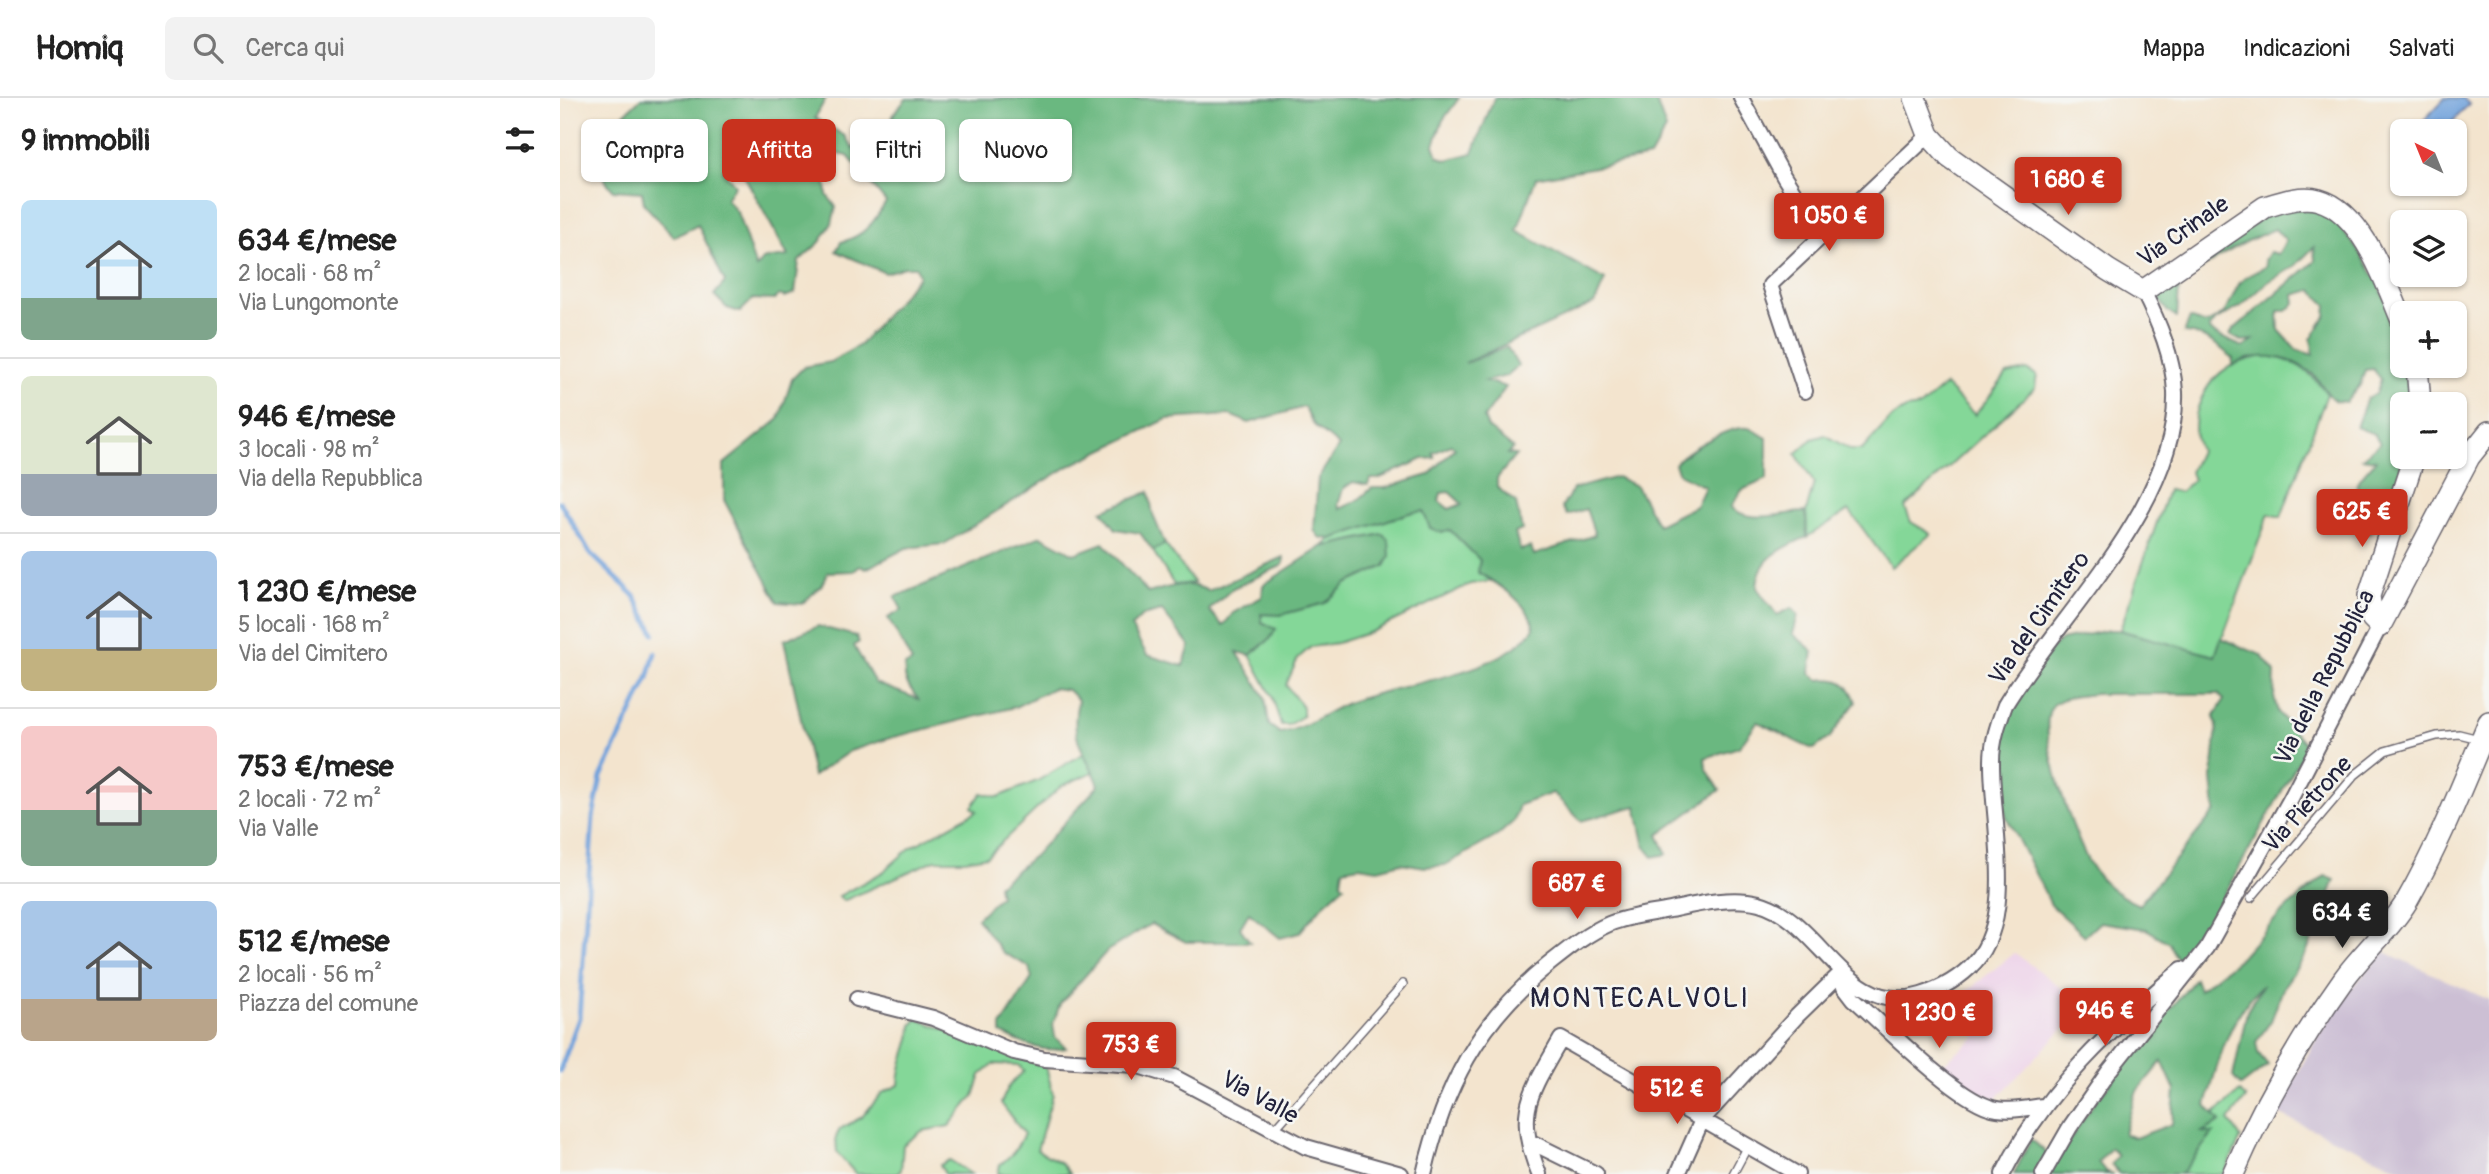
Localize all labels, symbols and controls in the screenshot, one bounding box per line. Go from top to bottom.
search box [165,17,655,80]
text: Homiq [35,28,123,69]
icon: search [189,29,227,67]
text: Cerca qui [245,32,344,64]
text: Mappa [2143,34,2205,63]
text: Indicazioni [2243,34,2350,63]
text: Salvati [2388,34,2454,63]
chip: Compra [581,119,708,182]
chip: Affitta [722,119,836,182]
chip: Filtri [850,119,945,182]
chip: Nuovo [959,119,1072,182]
north arrow [2390,119,2468,196]
map controls [2390,119,2467,469]
icon: filters [501,121,539,159]
text: 9 immobili [21,122,150,159]
pin: 1 680 € [2003,158,2133,217]
text: 1 680 € [2031,165,2105,194]
street label: Via Crinale [2132,189,2235,273]
pin: 1 050 € [1764,194,1894,253]
text: 1 050 € [1790,201,1868,230]
button: layers [2390,210,2467,287]
text: 634 €/mese [238,222,396,259]
icon: home [77,228,161,312]
text: 2 locali · 68 m² [238,259,381,288]
text: Via Lungomonte [238,288,398,317]
button: + [2390,301,2467,378]
button: − [2390,392,2467,469]
text: 946 €/mese [238,398,395,435]
icon: home [77,404,161,488]
text: 3 locali · 98 m² [238,435,380,464]
text: Via della Repubblica [238,464,423,493]
pin: 625 € [2313,490,2411,549]
text: 625 € [2333,497,2391,526]
street label: Via del Cimitero [1983,546,2096,691]
text: 1 230 €/mese [238,573,416,610]
icon: home [77,579,161,663]
street label: Via della Repubblica [2268,585,2381,770]
text: 5 locali · 168 m² [238,610,390,639]
text: Via del Cimitero [238,639,388,668]
text: 753 €/mese [238,748,394,785]
street label: Via Pietrone [2256,750,2358,859]
icon: home [77,754,161,838]
text: 2 locali · 72 m² [238,785,381,814]
text: Via Valle [238,814,318,843]
pin: 687 € [1528,862,1626,921]
text: 687 € [1548,869,1606,898]
pin: 634 € [2293,890,2391,950]
text: 634 € [2312,898,2372,927]
text: 512 €/mese [238,923,389,960]
icon: home [77,929,161,1013]
text: 2 locali · 56 m² [238,960,382,989]
district label: MONTECALVOLI [1530,981,1750,1016]
pin: 946 € [2056,988,2154,1048]
text: Piazza del comune [238,989,418,1018]
pin: 1 230 € [1874,990,2004,1050]
text: 946 € [2076,996,2134,1025]
text: 1 230 € [1902,998,1976,1027]
pin: 753 € [1082,1023,1180,1082]
text: 753 € [1102,1030,1160,1059]
street label: Via Valle [1216,1064,1304,1131]
pin: 512 € [1628,1066,1726,1126]
text: 512 € [1650,1074,1704,1103]

